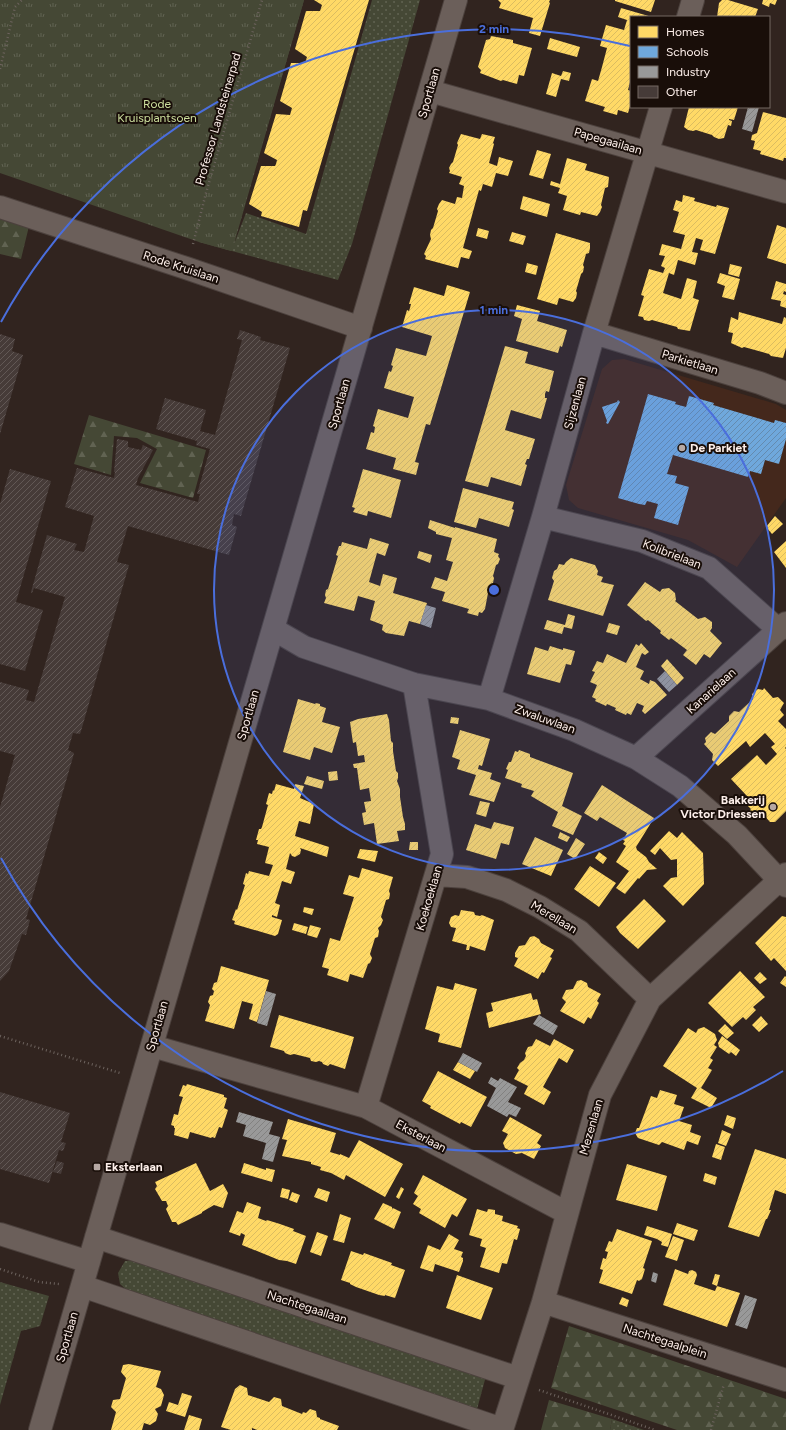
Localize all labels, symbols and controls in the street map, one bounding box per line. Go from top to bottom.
legend [630,16,770,108]
text: 2 min [479,22,509,36]
text: Homes [666,25,705,39]
text: Schools [666,45,709,59]
street label: Professor Landsteinerpad [192,51,244,187]
text: Industry [666,65,711,79]
street label: Sportlaan [415,66,443,120]
text: Other [666,85,697,99]
park label: Rode Kruisplantsoen [117,97,197,125]
street label: Papegaailaan [572,125,644,157]
street label: Rode Kruislaan [141,248,221,286]
text: 1 min [480,303,508,317]
street label: Parkietlaan [660,347,720,377]
street label: Sijzenlaan [561,375,589,431]
street label: Sportlaan [325,377,353,431]
place label: De Parkiet [690,441,747,455]
marker: De Parkiet [677,443,687,453]
street label: Kolibrielaan [641,536,704,572]
centre of rings [487,583,501,597]
street label: Kanarielaan [684,665,739,717]
street label: Sportlaan [234,688,262,742]
street label: Zwaluwlaan [513,702,577,737]
place label: Bakkerij Victor Driessen [680,793,765,821]
marker: Bakkerij Victor Driessen [768,802,778,812]
street label: Koekoeklaan [413,863,445,932]
street label: Merellaan [528,898,580,936]
street label: Sportlaan [143,999,171,1053]
street label: Mezenlaan [576,1097,606,1157]
street label: Eksterlaan [393,1117,449,1155]
place label: Eksterlaan [105,1160,163,1174]
marker: Eksterlaan [92,1162,102,1172]
street label: Nachtegaallaan [265,1287,349,1327]
street label: Sportlaan [53,1310,81,1364]
street label: Nachtegaalplein [621,1321,709,1361]

